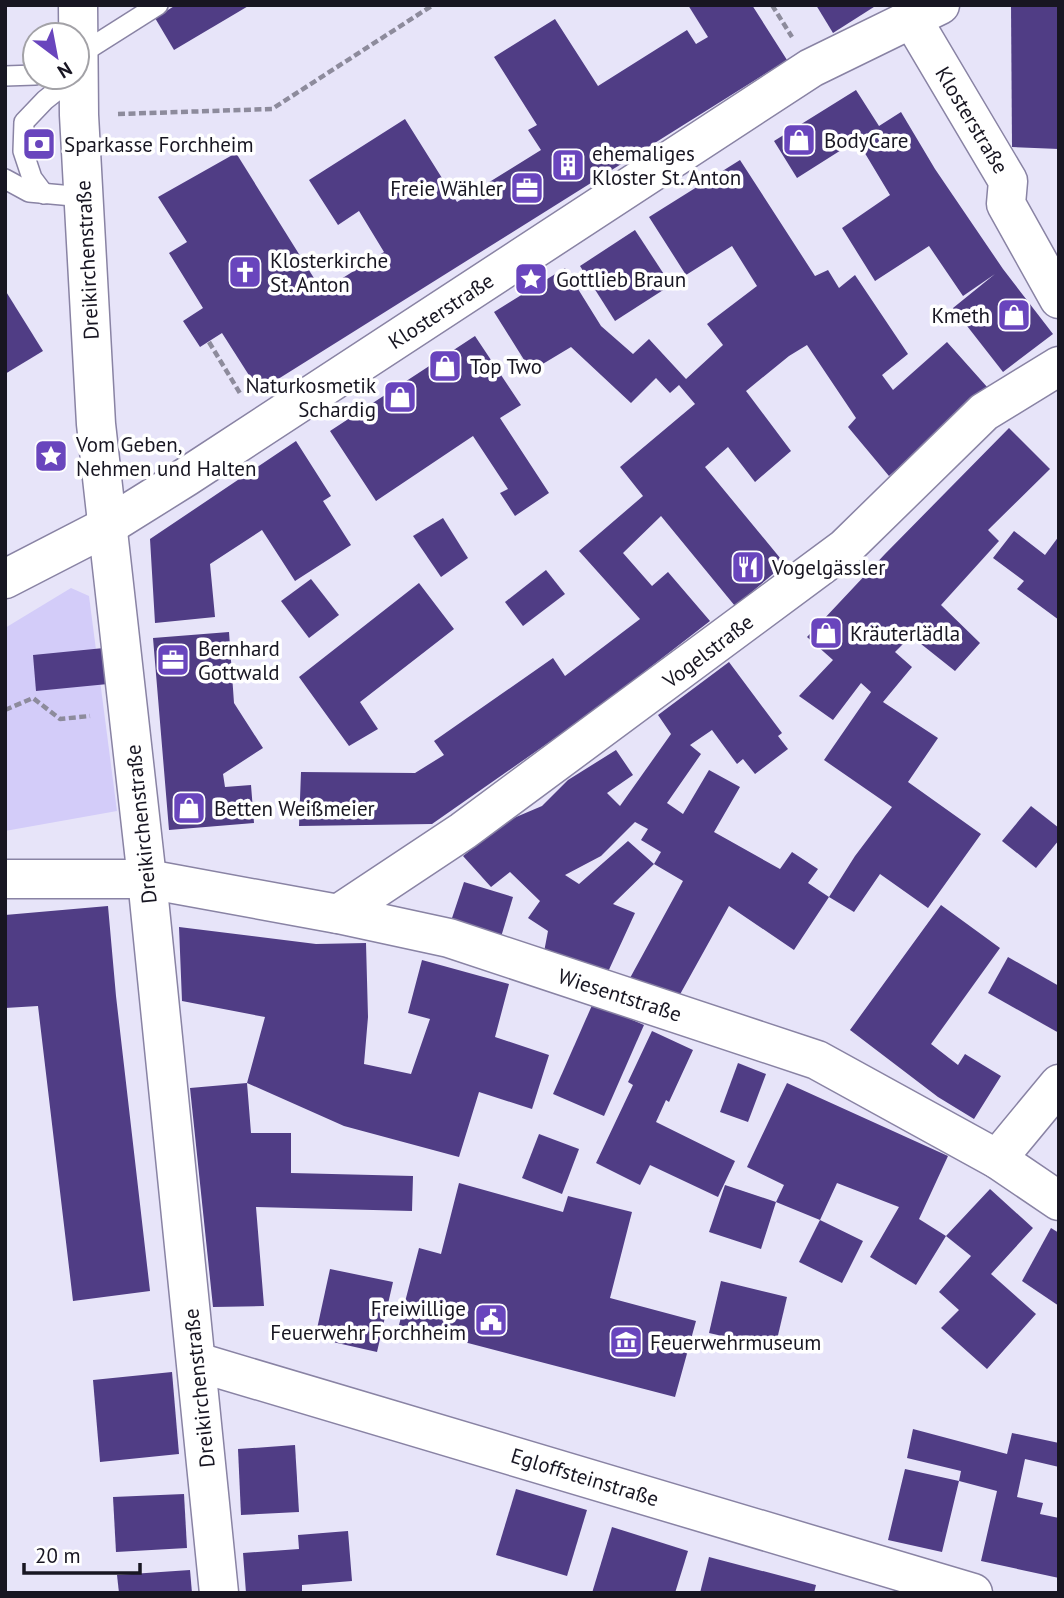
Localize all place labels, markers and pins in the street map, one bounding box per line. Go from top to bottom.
shop icon: BodyCare [780,121,818,159]
bank icon: Sparkasse Forchheim [20,125,58,163]
place label: BodyCare [824,127,908,154]
place label: Sparkasse Forchheim [64,131,254,158]
place label: ehemaliges Kloster St. Anton [592,140,741,191]
building icon: ehemaliges Kloster St. Anton [549,146,587,184]
office icon: Freie Wähler [508,169,546,207]
place label: Freie Wähler [390,175,503,202]
place label: Klosterkirche St. Anton [270,247,388,298]
church icon: Klosterkirche St. Anton [226,253,264,291]
place icon: Gottlieb Braun [512,260,550,298]
place label: Gottlieb Braun [556,266,686,293]
shop icon: Kmeth [995,296,1033,334]
place label: Kmeth [931,302,990,329]
shop icon: Top Two [426,347,464,385]
place label: Top Two [470,353,542,380]
place label: Naturkosmetik Schardig [245,372,376,423]
shop icon: Naturkosmetik Schardig [381,378,419,416]
place label: Vom Geben, Nehmen und Halten [75,431,257,482]
place icon: Vom Geben, Nehmen und Halten [32,437,70,475]
restaurant icon: Vogelgässler [729,548,767,586]
place label: Vogelgässler [771,554,885,581]
shop icon: Kräuterlädla [807,614,845,652]
place label: Kräuterlädla [850,620,960,647]
place label: Bernhard Gottwald [198,635,280,686]
office icon: Bernhard Gottwald [154,641,192,679]
shop icon: Betten Weißmeier [170,789,208,827]
place label: Betten Weißmeier [214,795,375,822]
place label: Freiwillige Feuerwehr Forchheim [270,1295,466,1346]
public building icon: Freiwillige Feuerwehr Forchheim [472,1301,510,1339]
museum icon: Feuerwehrmuseum [607,1323,645,1361]
place label: Feuerwehrmuseum [650,1329,821,1356]

